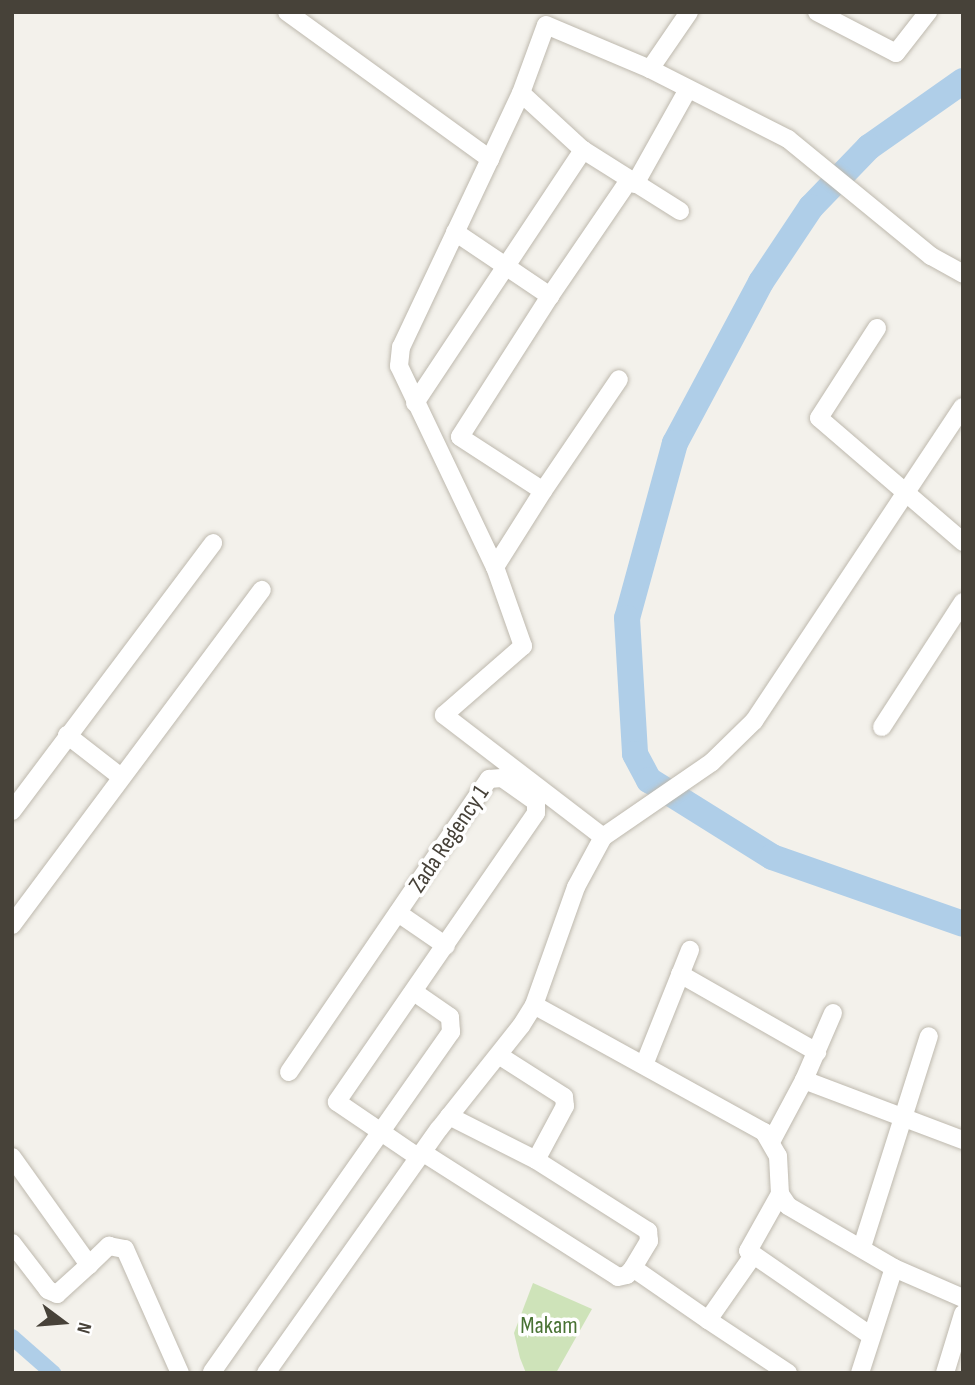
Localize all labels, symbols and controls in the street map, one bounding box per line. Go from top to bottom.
street label: Zada Regency 1 [403,780,495,898]
north arrow [28,1287,98,1357]
park label: Makam [520,1312,578,1340]
text: N [71,1320,96,1336]

